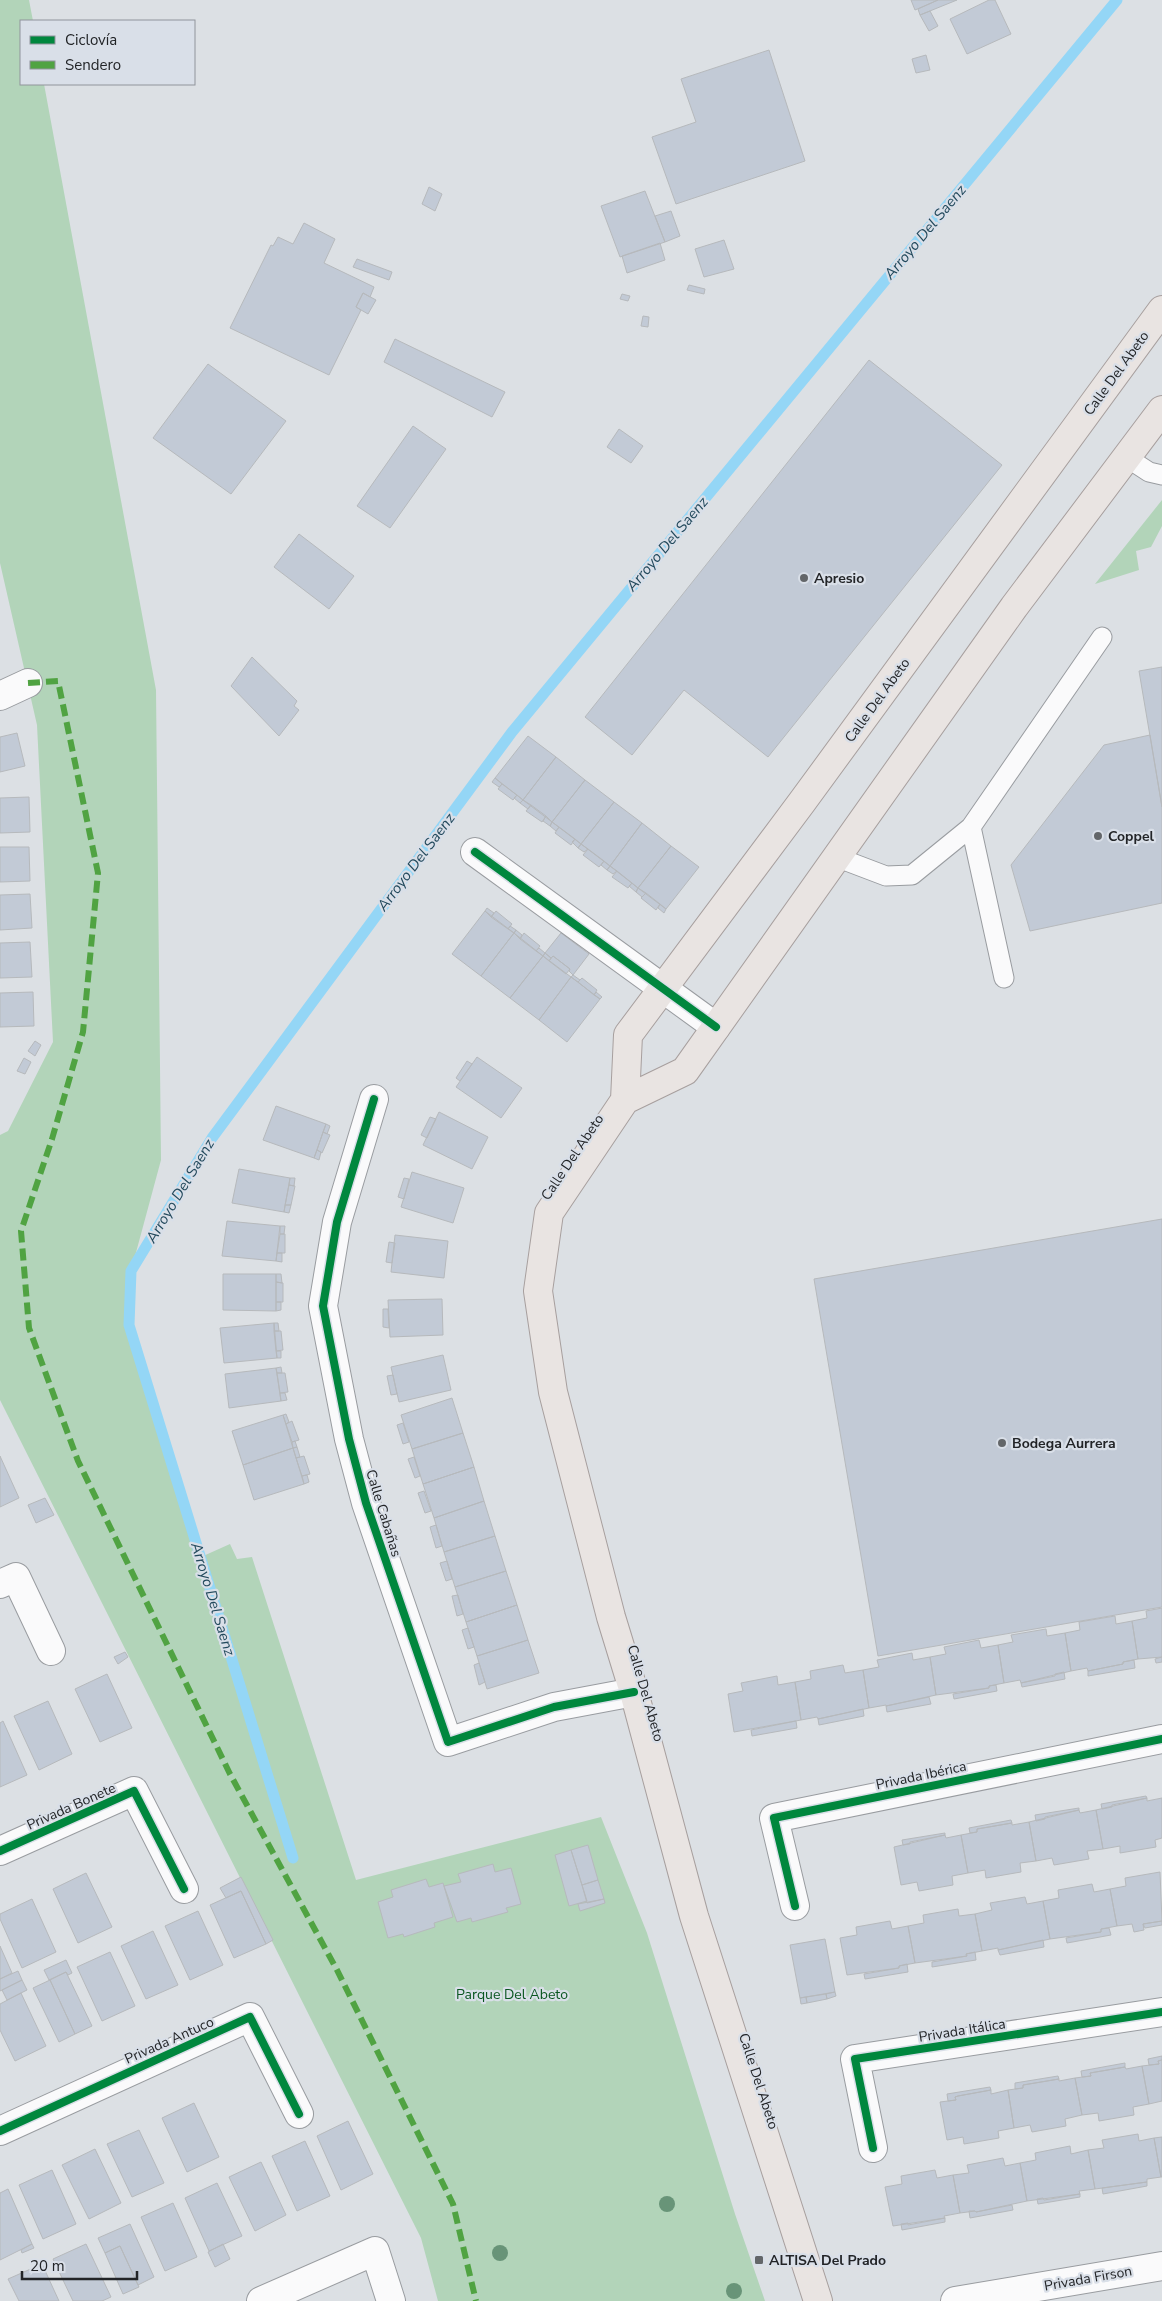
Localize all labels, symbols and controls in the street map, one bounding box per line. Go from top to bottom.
legend [20,20,195,85]
text: Ciclovía [65,30,117,50]
text: Sendero [65,55,121,75]
water label: Arroyo Del Saenz [879,180,970,284]
street label: Calle Del Abeto [1079,327,1154,419]
water label: Arroyo Del Saenz [621,492,712,596]
place label: Apresio [814,569,864,588]
marker: Apresio [798,572,810,584]
street label: Calle Del Abeto [840,654,915,746]
water label: Arroyo Del Saenz [372,809,459,916]
place label: Coppel [1108,827,1154,846]
marker: Coppel [1092,830,1104,842]
street label: Calle Del Abeto [537,1110,608,1204]
water label: Arroyo Del Saenz [141,1135,219,1247]
place label: Bodega Aurrera [1012,1434,1116,1453]
marker: Bodega Aurrera [996,1437,1008,1449]
street label: Calle Cabañas [361,1467,406,1559]
water label: Arroyo Del Saenz [186,1539,240,1658]
street label: Calle Del Abeto [623,1643,668,1744]
street label: Privada Ibérica [874,1757,968,1794]
street label: Privada Bonete [24,1778,119,1835]
park label: Parque Del Abeto [456,1985,568,2004]
street label: Privada Antuco [122,2012,217,2069]
street label: Privada Itálica [917,2014,1007,2047]
street label: Calle Del Abeto [734,2031,783,2132]
scale bar [22,2248,138,2280]
place label: ALTISA Del Prado [769,2251,886,2270]
marker: ALTISA Del Prado [753,2254,765,2266]
text: 20 m [30,2256,65,2276]
street label: Privada Firson [1043,2261,1134,2296]

